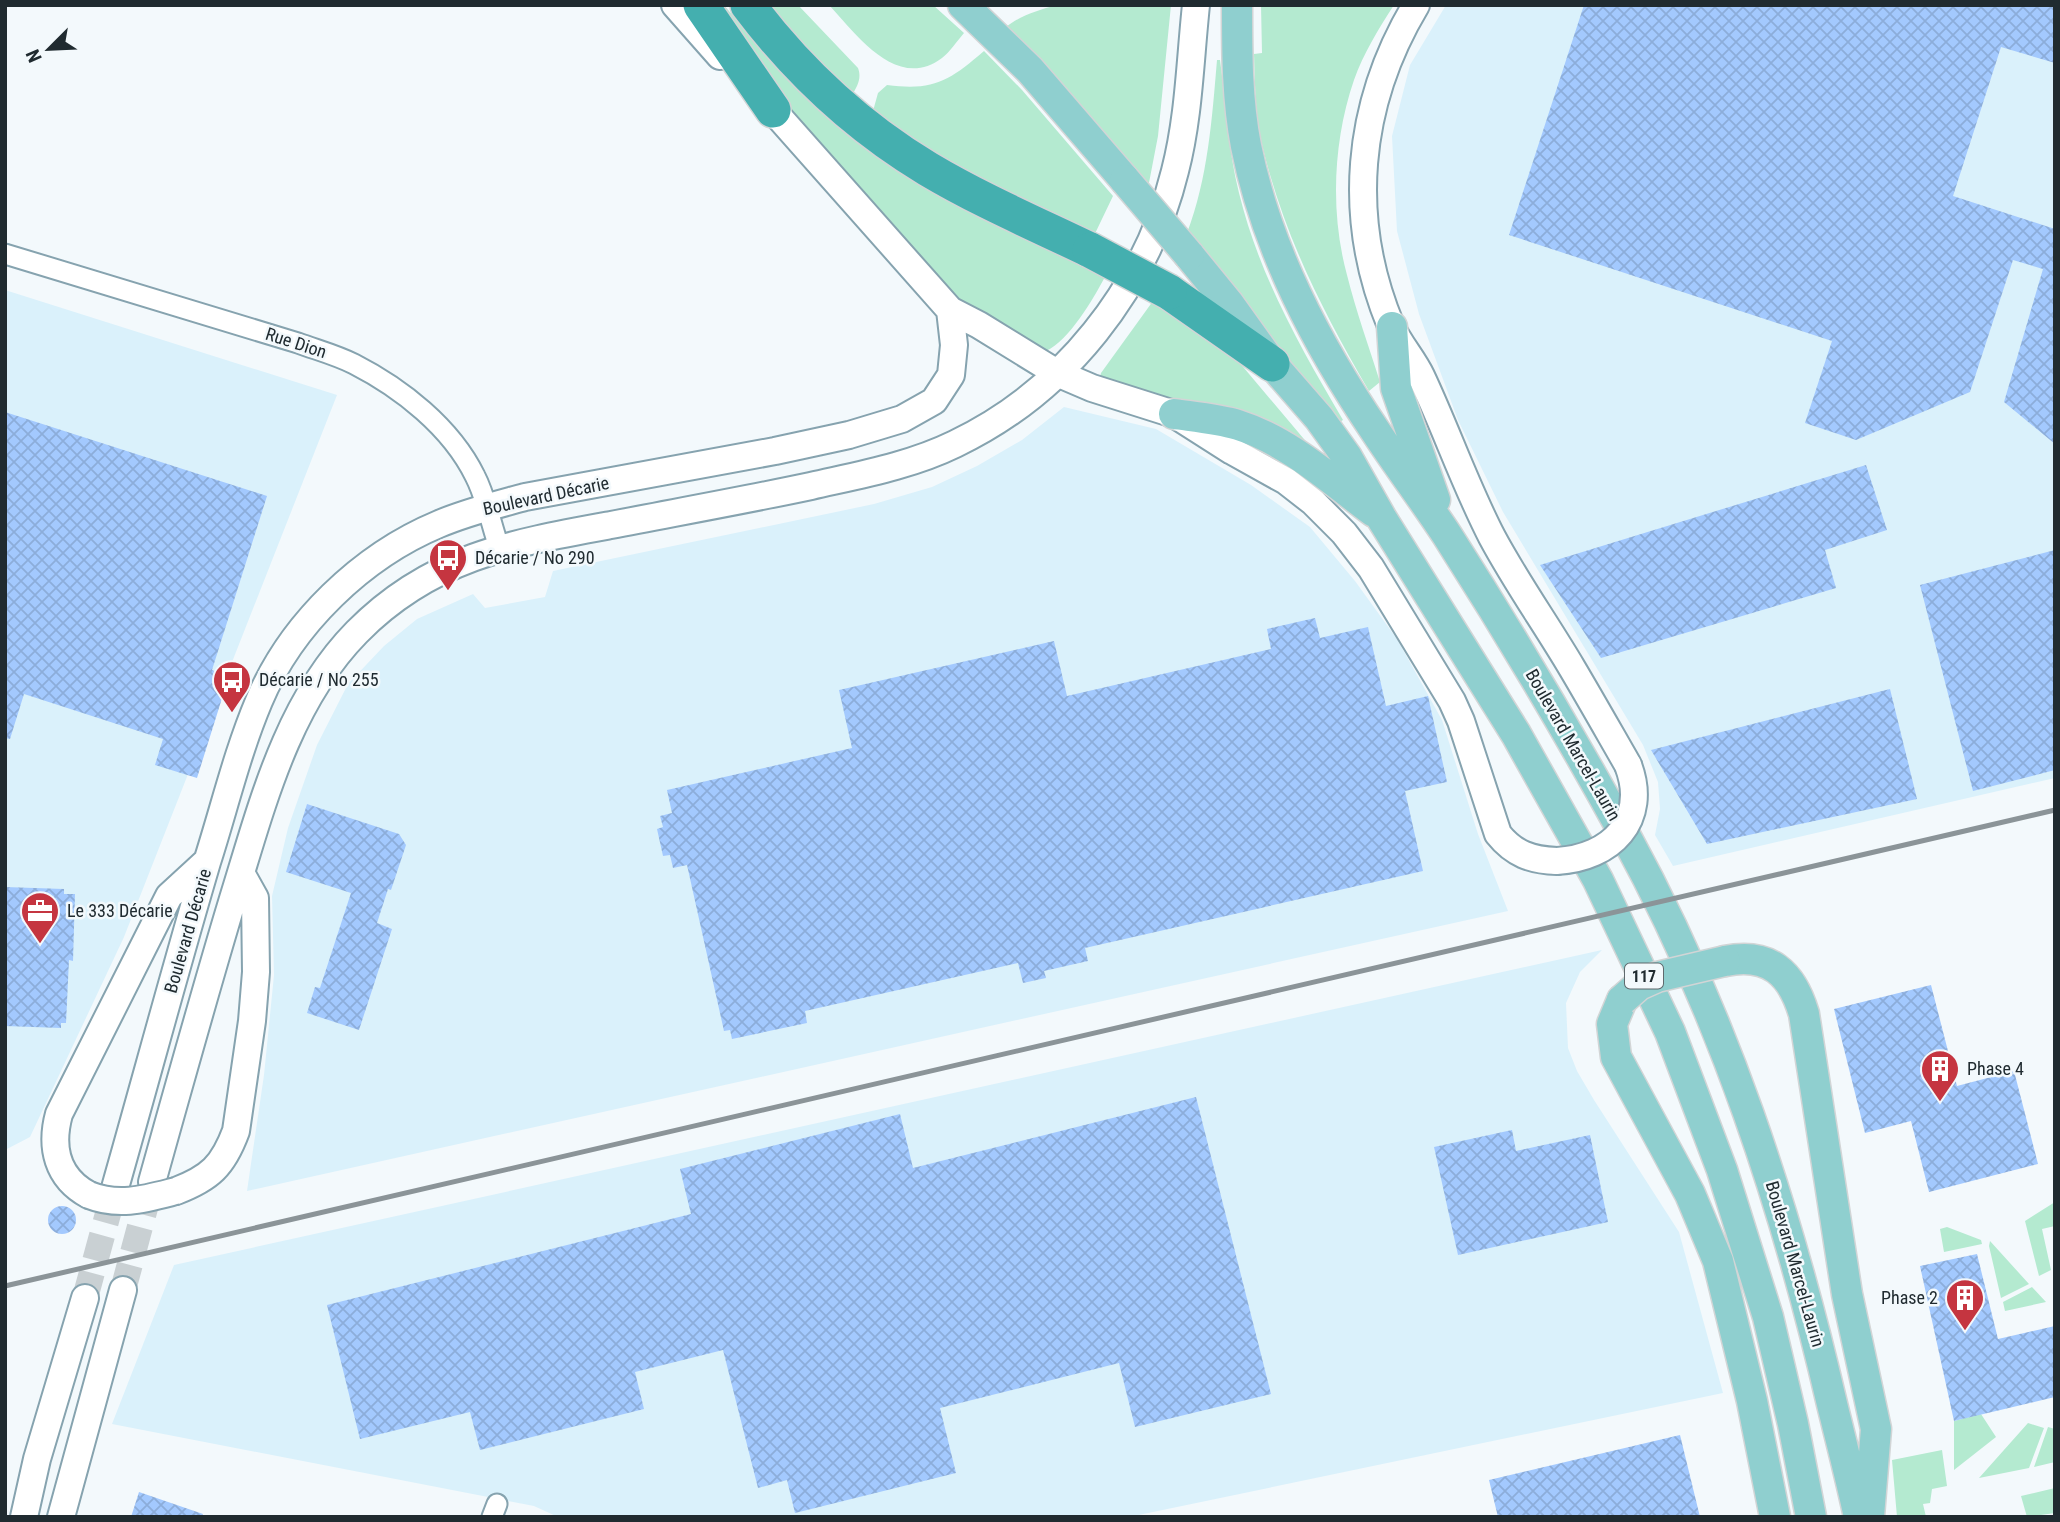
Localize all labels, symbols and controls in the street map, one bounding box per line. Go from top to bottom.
north arrow [14,14,84,84]
text: N [21,46,47,66]
street label: Rue Dion [263,323,329,362]
street label: Boulevard Décarie [481,472,611,519]
bus stop icon: Décarie / No 290 [427,537,469,592]
place label: Décarie / No 290 [475,547,595,568]
bus stop icon: Décarie / No 255 [211,659,253,714]
street label: Boulevard Marcel-Laurin [1521,665,1625,824]
place label: Décarie / No 255 [259,669,379,690]
street label: Boulevard Décarie [160,866,215,995]
office icon: Le 333 Décarie [19,890,61,945]
place label: Le 333 Décarie [67,900,173,921]
road number: 117 [1625,964,1663,988]
building icon: Phase 4 [1919,1048,1961,1103]
place label: Phase 4 [1967,1058,2024,1079]
street label: Boulevard Marcel-Laurin [1762,1178,1829,1349]
building icon: Phase 2 [1944,1277,1986,1332]
place label: Phase 2 [1881,1287,1938,1308]

